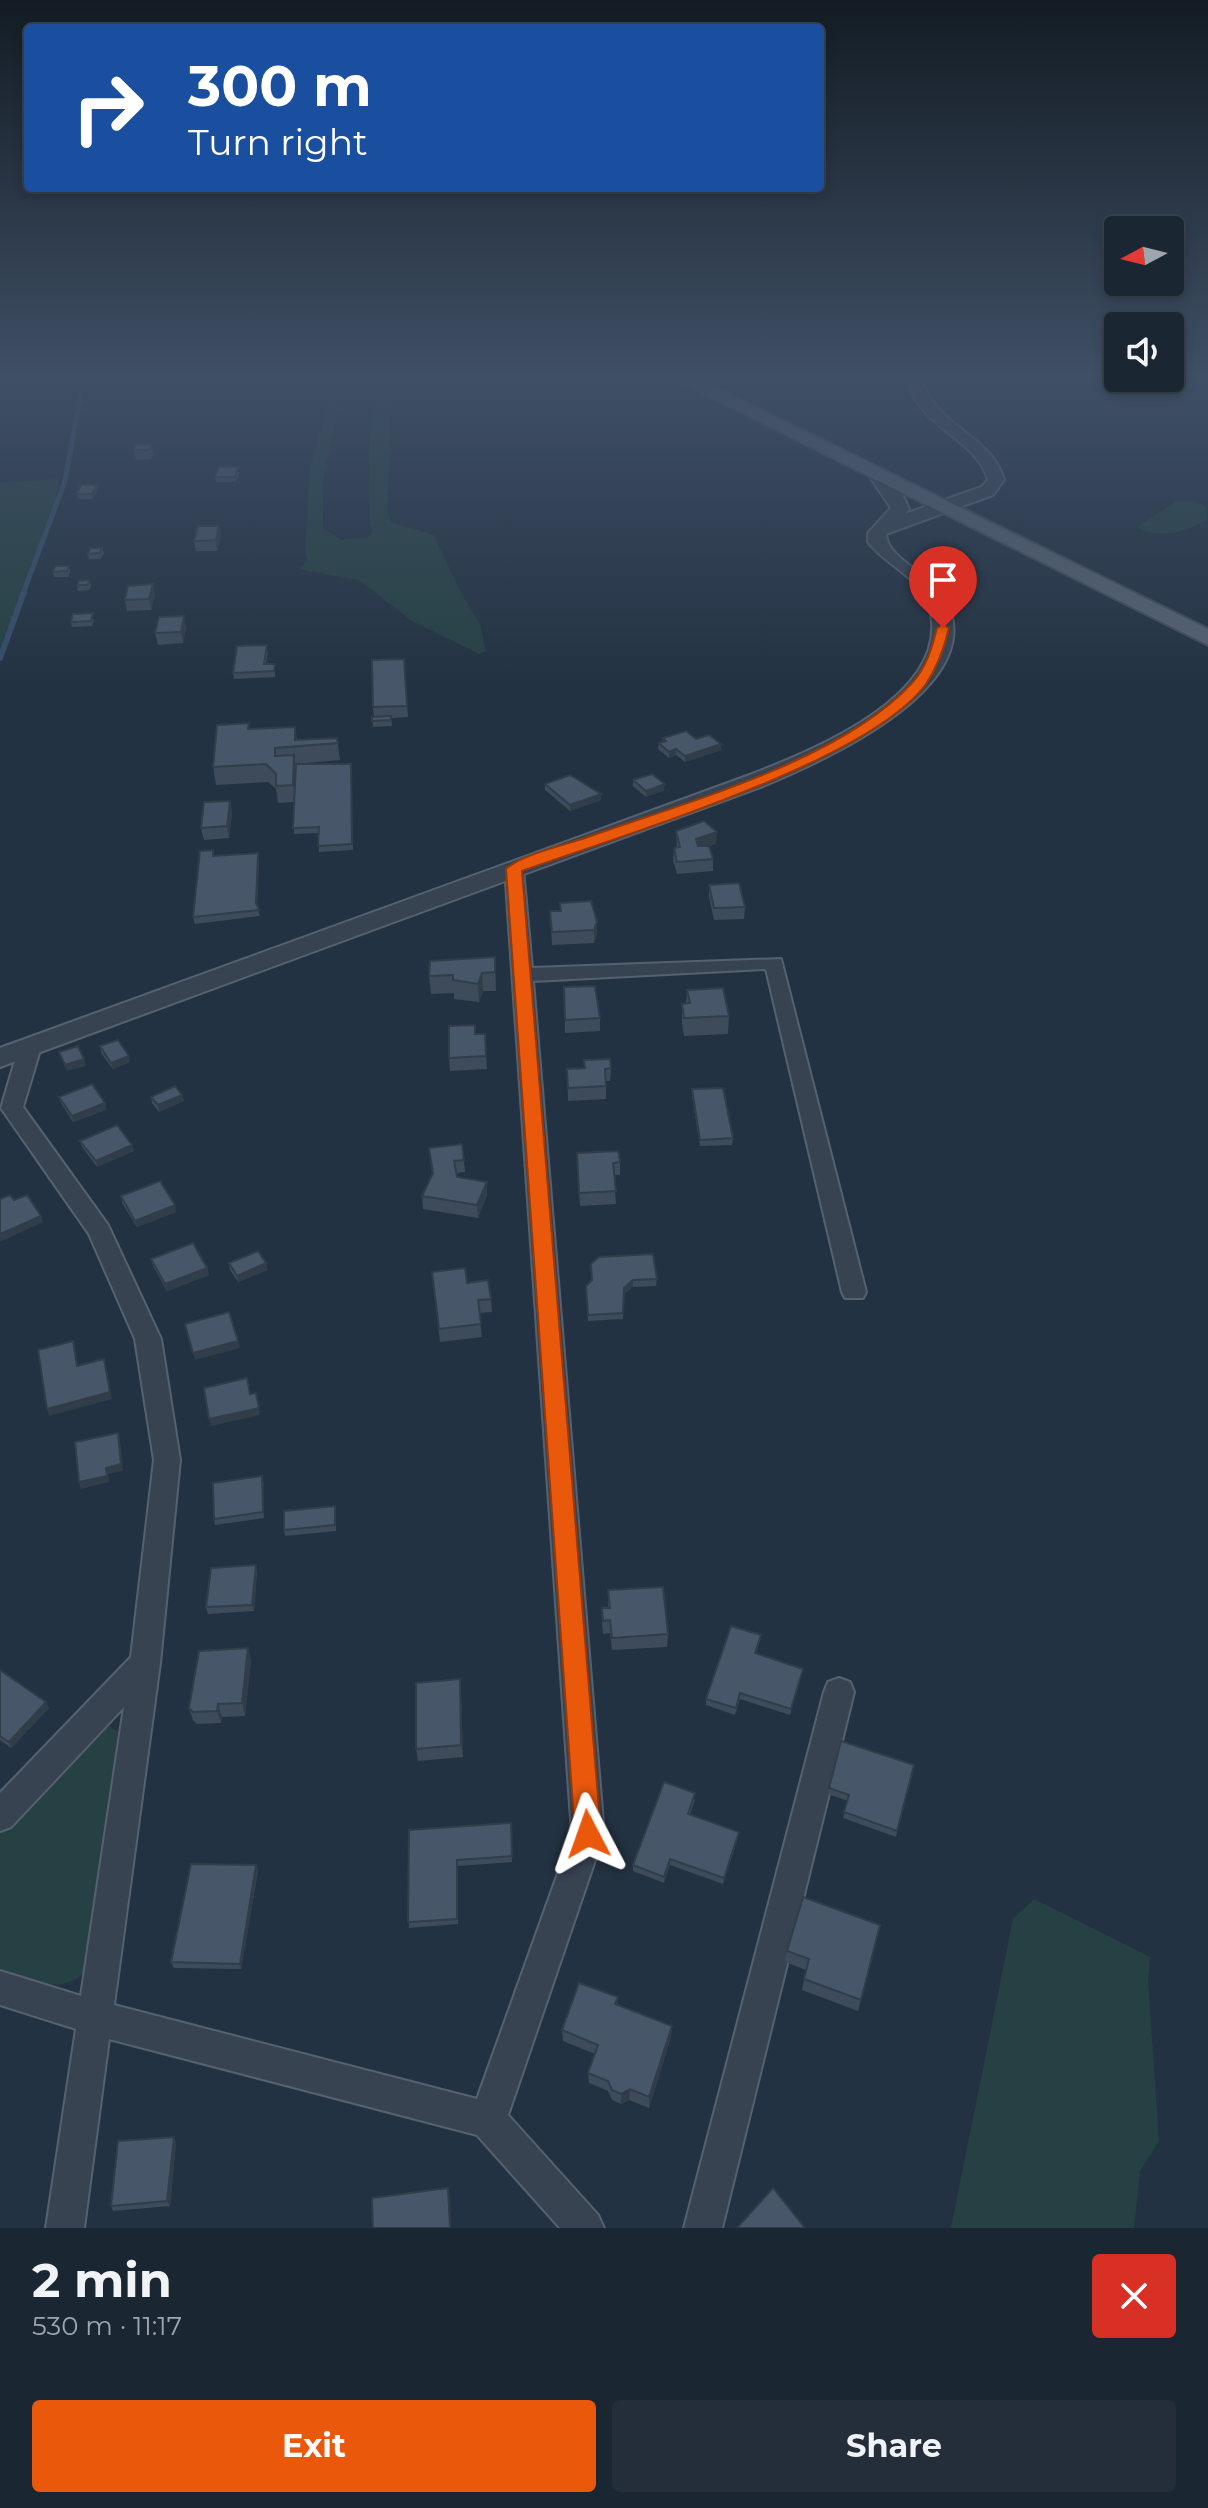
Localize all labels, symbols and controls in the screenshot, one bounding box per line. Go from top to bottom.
text: 300 m [188,52,372,120]
icon: right [56,56,160,160]
text: Turn right [188,120,368,164]
north arrow [1104,216,1184,296]
map controls [1104,216,1184,392]
button: sound [1104,312,1184,392]
pin [909,546,977,628]
icon: arrive [921,558,965,602]
position arrow [546,1792,630,1876]
text: 2 min [32,2251,172,2309]
button: close [1092,2254,1176,2338]
text: 530 m · 11:17 [32,2310,182,2342]
button: Exit [32,2400,596,2492]
button: Share [612,2400,1176,2492]

